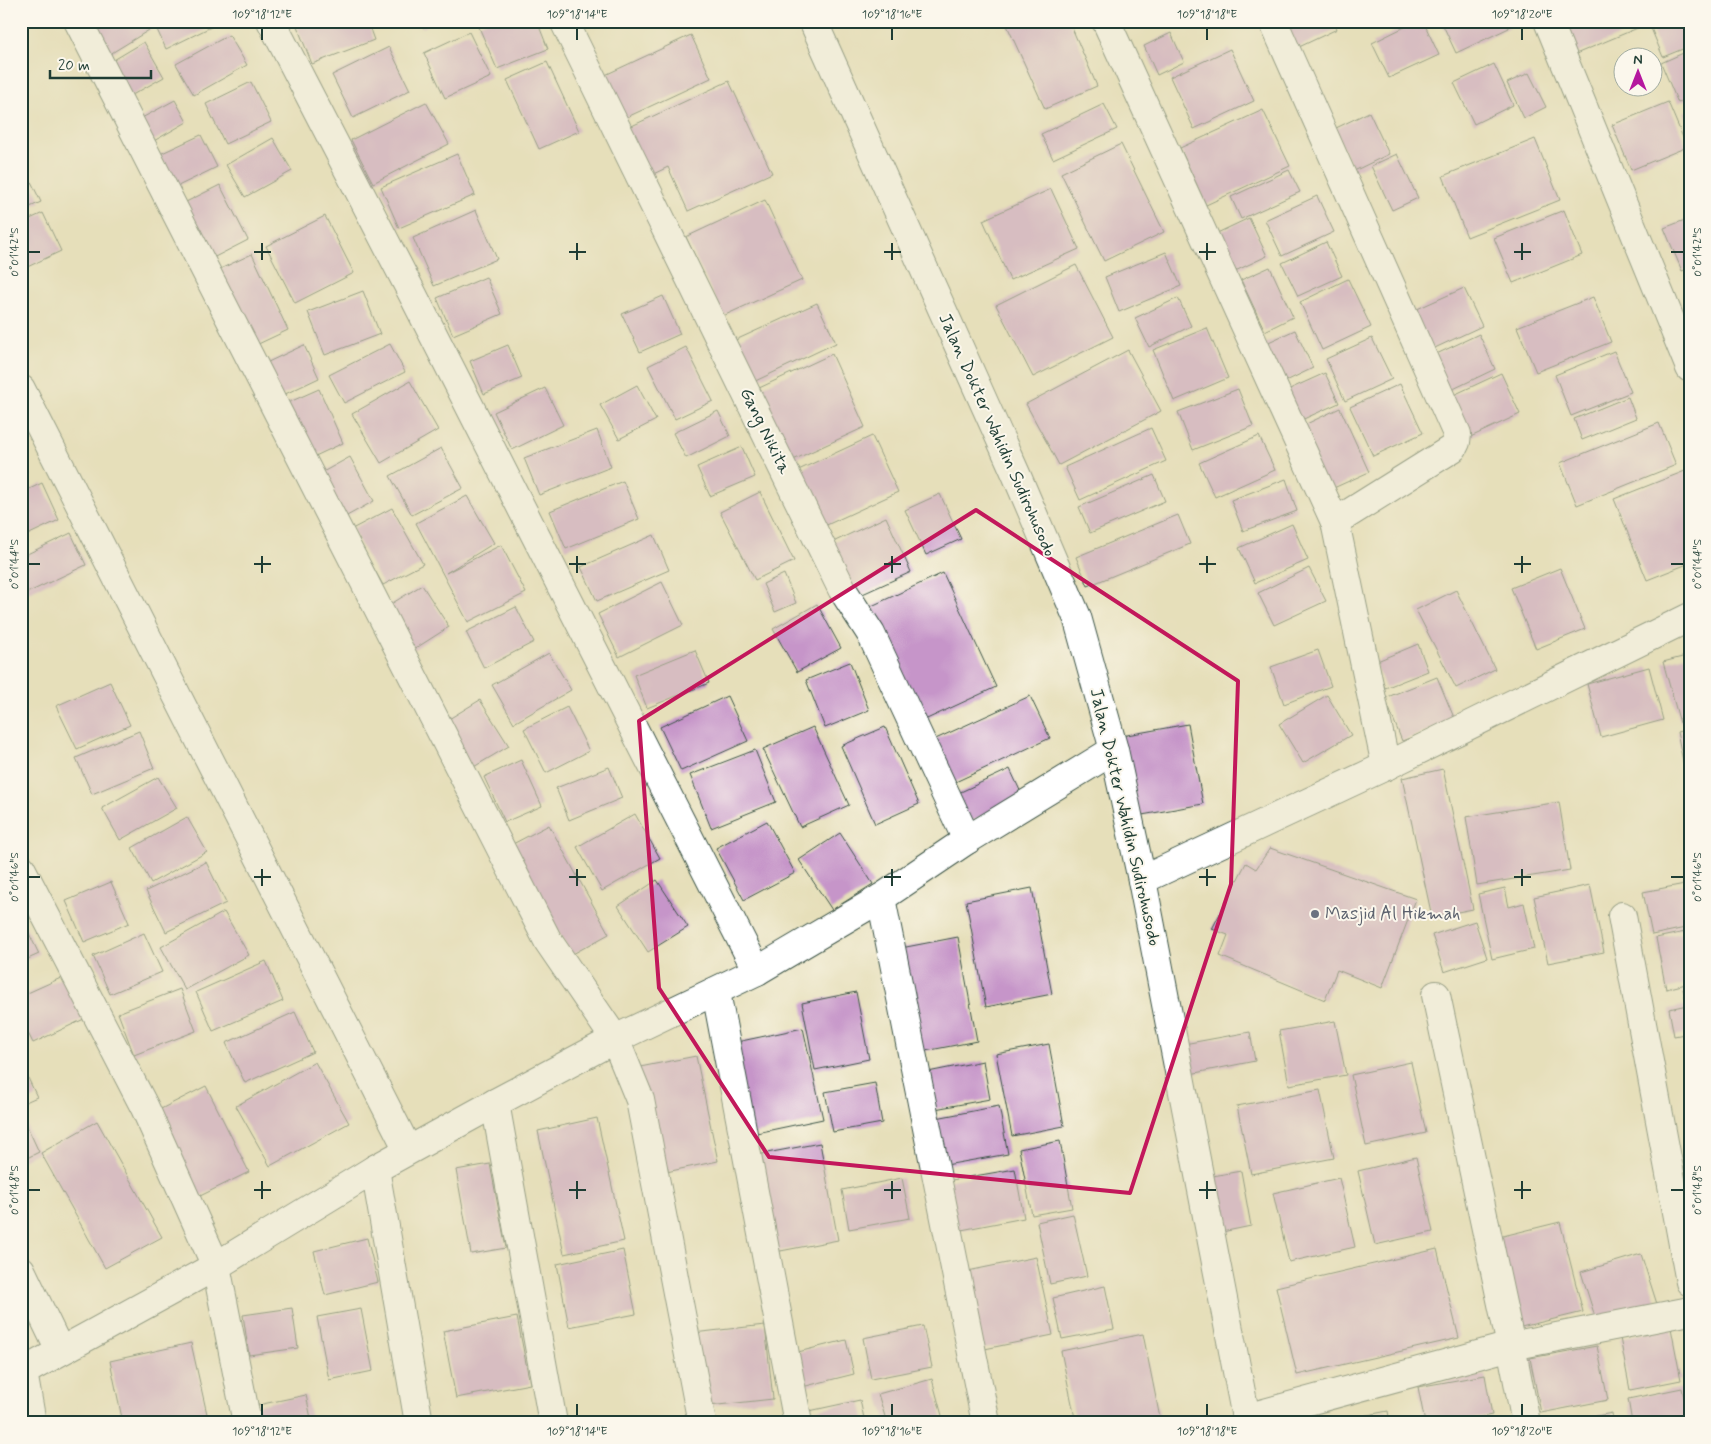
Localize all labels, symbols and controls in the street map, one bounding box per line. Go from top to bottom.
text: 109°18'12"E [232,7,292,23]
text: 109°18'14"E [546,7,608,23]
text: 109°18'16"E [862,7,922,23]
text: 109°18'18"E [1177,7,1237,23]
text: 109°18'20"E [1491,7,1553,23]
scale bar [50,48,151,80]
north arrow [1614,48,1664,98]
text: N [1633,51,1643,69]
text: 20 m [58,56,90,76]
text: 0°01'42"S [7,227,23,277]
text: 0°01'42"S [1690,227,1706,277]
street label: Jalan Dokter Wahidin Sudirohusodo [932,309,1062,561]
street label: Gang Nikita [733,384,796,479]
text: 0°01'44"S [7,538,23,589]
text: 0°01'44"S [1690,538,1706,589]
street label: Jalan Dokter Wahidin Sudirohusodo [1084,686,1166,948]
text: 0°01'46"S [7,852,23,902]
text: 0°01'46"S [1690,852,1706,902]
place label: Masjid Al Hikmah [1325,902,1460,926]
marker: Masjid Al Hikmah [1309,908,1321,920]
text: 0°01'48"S [7,1165,23,1215]
text: 0°01'48"S [1690,1165,1706,1215]
text: 109°18'12"E [232,1424,292,1440]
text: 109°18'14"E [546,1424,608,1440]
text: 109°18'16"E [862,1424,922,1440]
text: 109°18'18"E [1177,1424,1237,1440]
text: 109°18'20"E [1491,1424,1553,1440]

